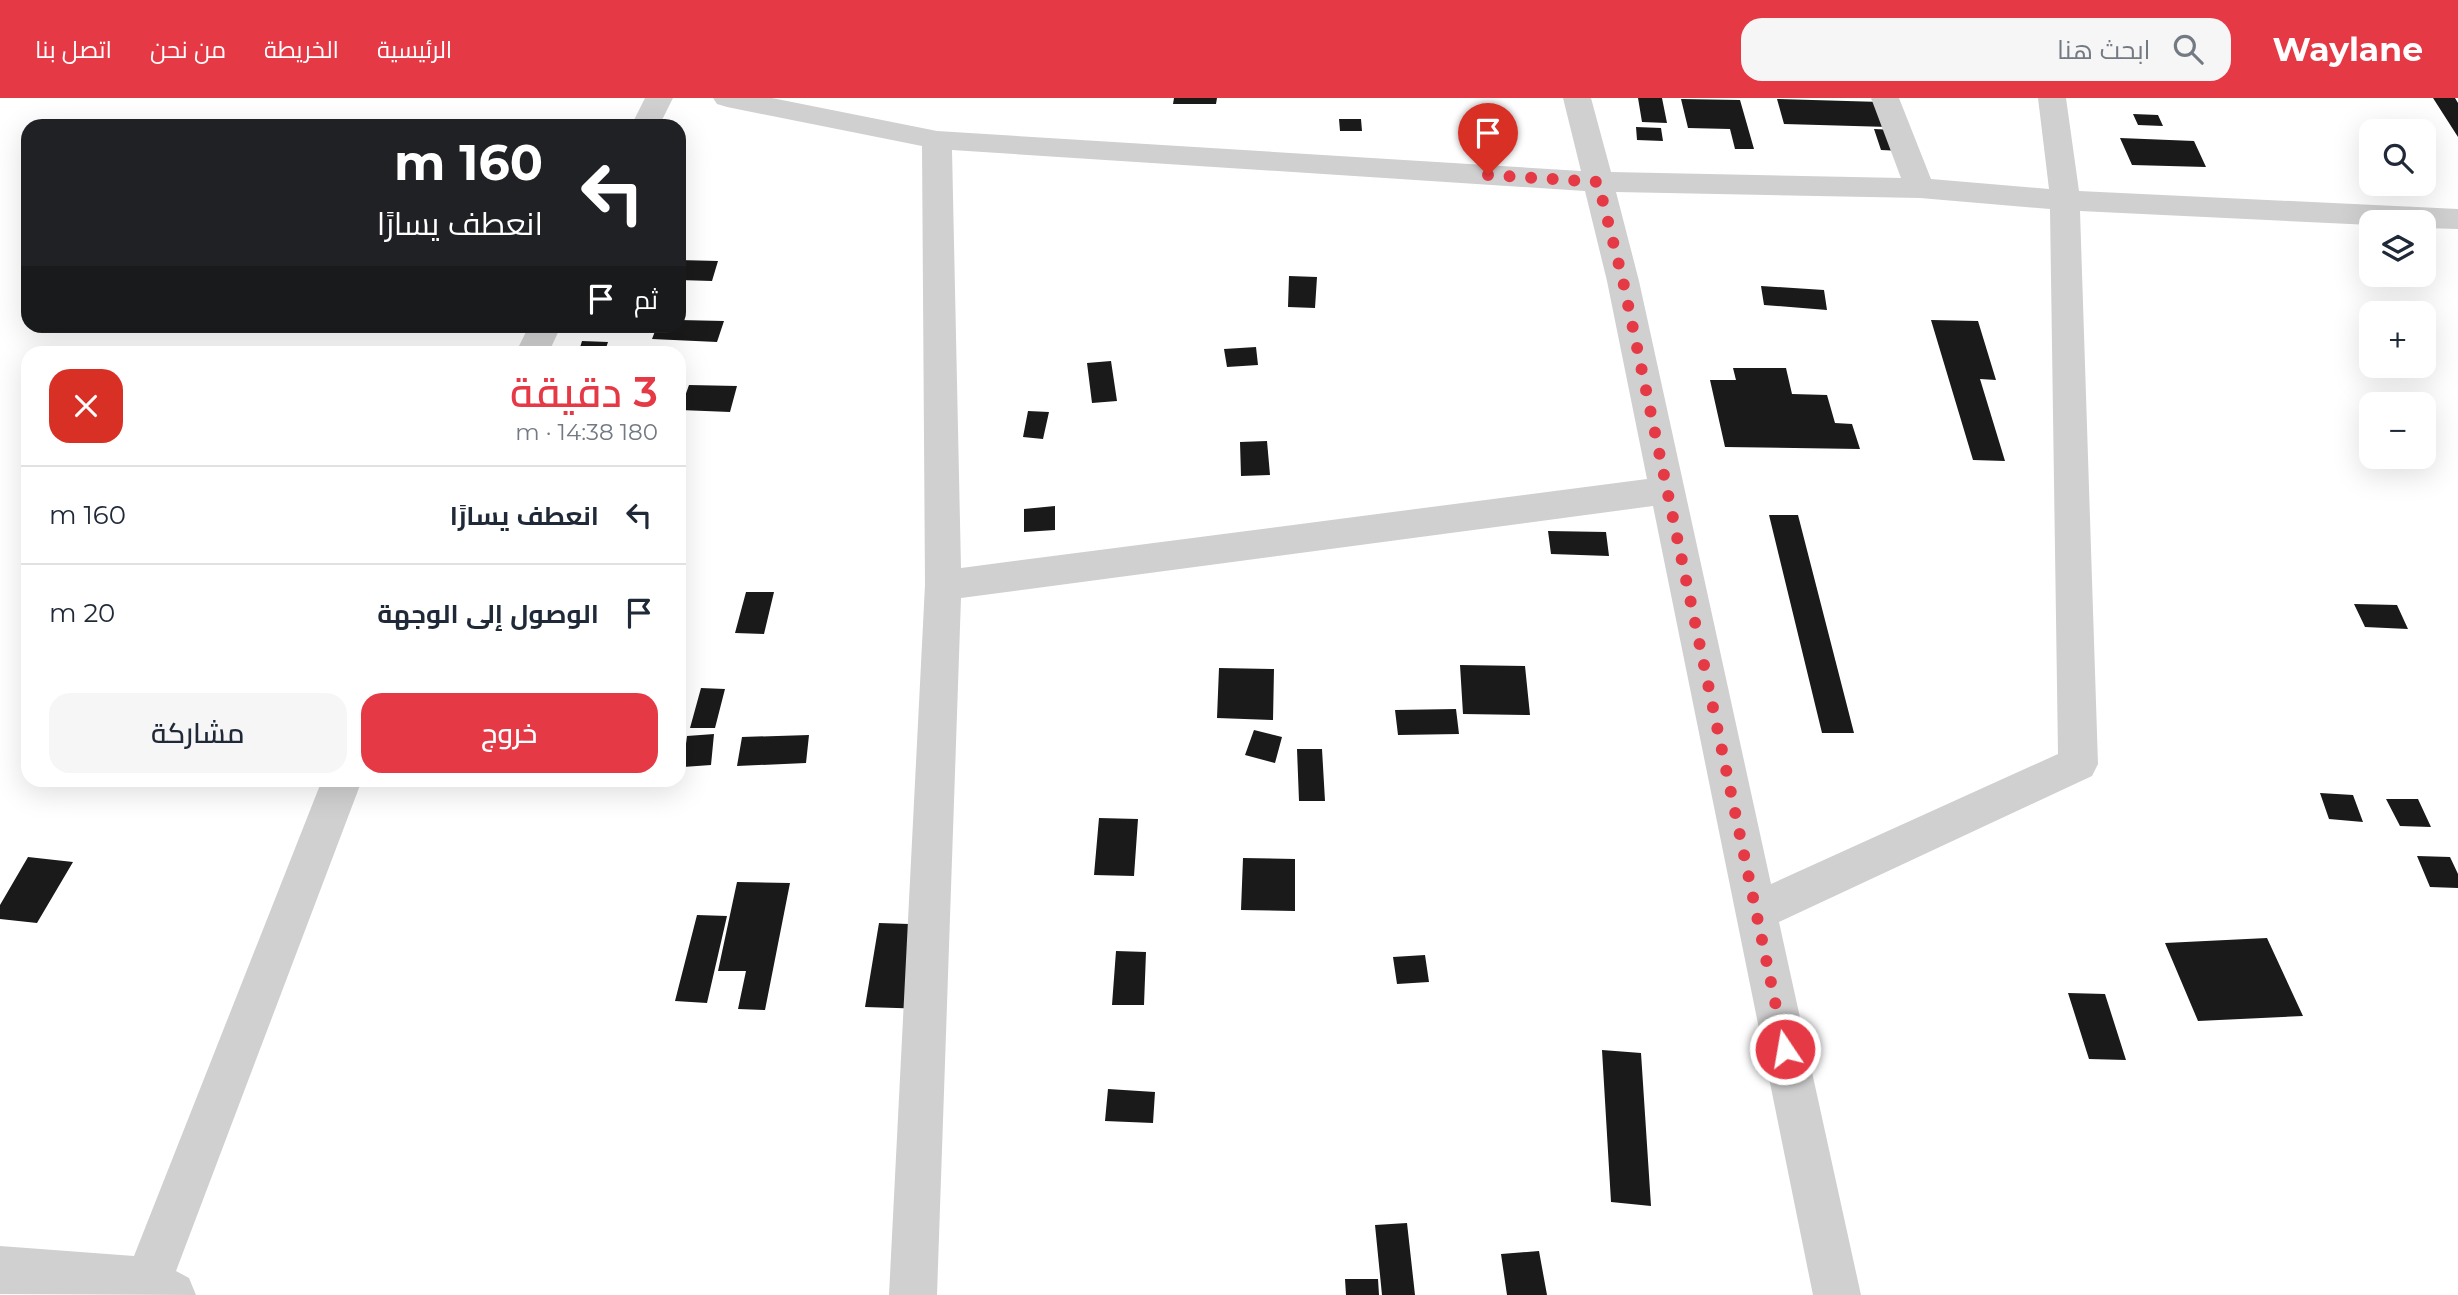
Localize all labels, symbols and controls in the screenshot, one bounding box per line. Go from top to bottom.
search box [1741,18,2231,81]
text: Waylane [2273,29,2423,69]
icon: search [2169,30,2207,68]
text: ابحث هنا [2057,34,2151,66]
text: اتصل بنا [35,35,112,64]
text: من نحن [150,35,226,64]
text: الخريطة [264,35,339,64]
text: الرئيسية [377,35,452,64]
pin [1458,103,1518,175]
icon: arrive [1469,114,1507,152]
map controls [2359,119,2436,469]
button: search [2359,119,2436,196]
text: 160 m [394,133,543,192]
icon: left [567,147,658,238]
text: انعطف يسارًا [377,204,543,243]
button: layers [2359,210,2436,287]
icon: arrive [582,280,620,318]
text: ثم [634,284,658,316]
button: + [2359,301,2436,378]
text: 3 دقيقة [510,366,658,418]
button: close [49,369,123,443]
button: − [2359,392,2436,469]
text: 180 m · 14:38 [515,418,658,446]
icon: left [620,496,658,534]
text: 160 m [49,499,126,531]
text: انعطف يسارًا [450,500,599,532]
icon: arrive [620,594,658,632]
text: 20 m [49,597,115,629]
text: الوصول إلى الوجهة [377,598,599,630]
button: مشاركة [49,693,347,773]
button: خروج [361,693,658,773]
position arrow [1748,1012,1822,1086]

